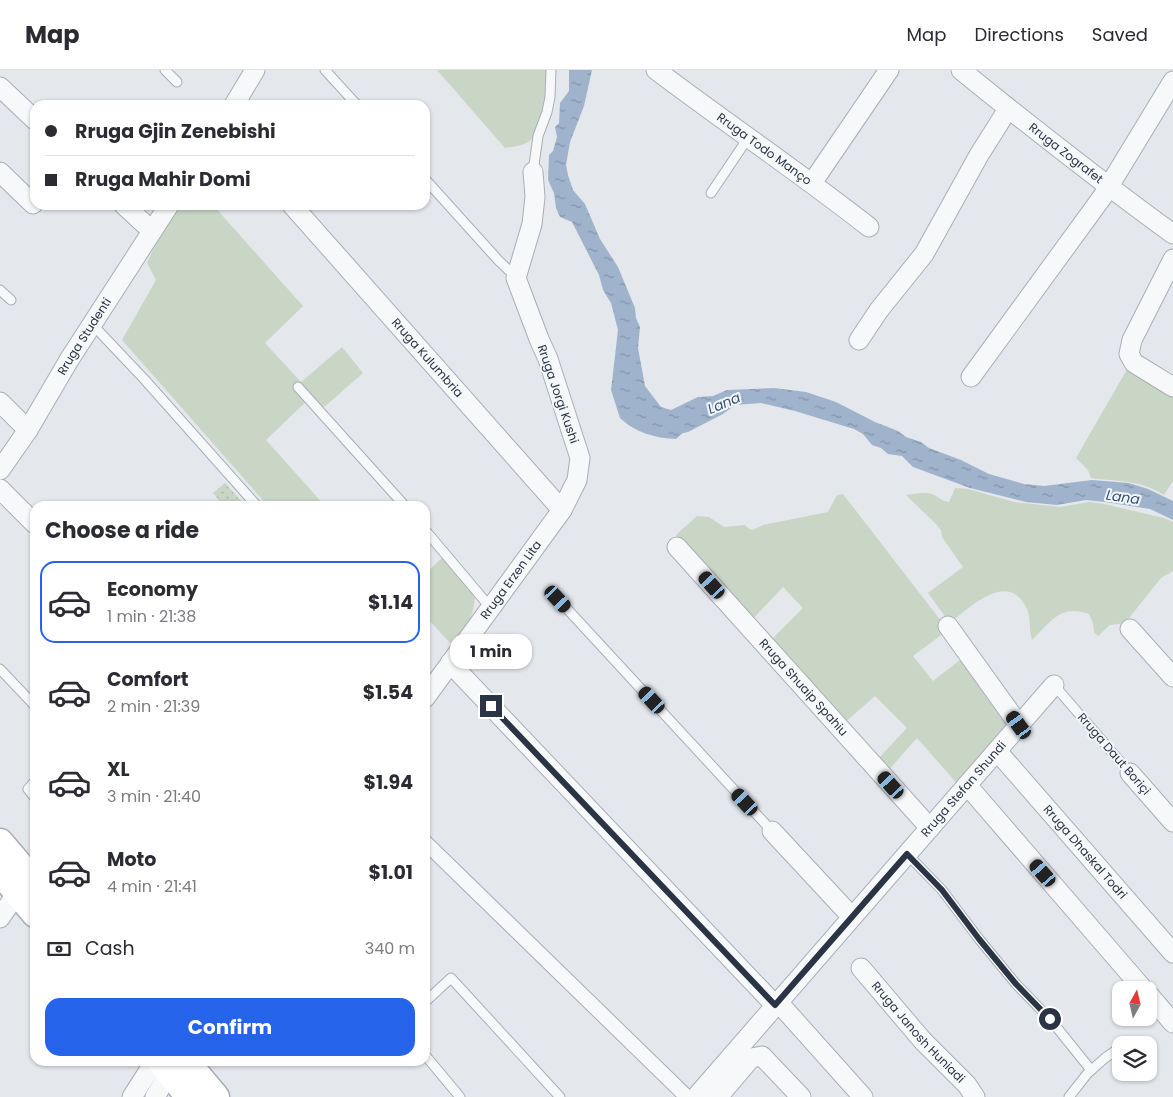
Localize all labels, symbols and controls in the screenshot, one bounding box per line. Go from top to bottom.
text: Map [25,18,80,51]
text: Map [907,22,946,47]
text: Directions [974,22,1064,47]
text: Saved [1092,22,1148,47]
street label: Rruga Todo Manço [714,109,816,189]
text: Rruga Gjin Zenebishi [75,118,276,145]
street label: Rruga Zografet [1026,119,1107,187]
text: Rruga Mahir Domi [75,166,251,193]
street label: Rruga Studenti [53,294,115,378]
street label: Rruga Kulumbria [388,314,467,401]
street label: Rruga Jorgi Kushi [534,342,583,446]
water label: Lana [704,387,744,419]
water label: Lana [1105,485,1142,509]
text: Choose a ride [45,515,199,546]
street label: Rruga Erzen Lita [476,537,545,623]
car [696,569,727,601]
text: Economy [107,576,198,603]
icon: car [47,580,92,625]
car [542,583,573,615]
text: $1.14 [368,589,413,616]
text: 1 min · 21:38 [107,605,196,628]
callout: 1 min [450,634,532,668]
street label: Rruga Shuaip Spahiu [756,635,852,739]
text: 1 min [470,640,512,663]
text: Comfort [107,666,189,693]
icon: car [47,670,92,715]
text: $1.54 [363,679,413,706]
car [636,684,667,716]
text: 2 min · 21:39 [107,695,200,718]
route end [480,695,502,717]
car [1004,708,1033,742]
street label: Rruga Daut Boriçi [1074,709,1155,798]
street label: Rruga Stefan Shundi [917,737,1010,840]
text: XL [107,756,130,783]
icon: car [47,760,92,805]
text: $1.94 [363,769,413,796]
car [875,769,906,801]
text: 3 min · 21:40 [107,785,201,808]
car [729,786,760,818]
street label: Rruga Dhaskal Todri [1040,801,1131,902]
text: Moto [107,846,156,873]
icon: car [47,850,92,895]
car [1027,857,1058,889]
text: $1.01 [368,859,413,886]
text: 4 min · 21:41 [107,875,197,898]
icon: cash [45,935,73,963]
text: Cash [85,935,135,962]
text: 340 m [365,937,415,960]
street label: Rruga Janosh Huniadi [868,977,969,1086]
north arrow [1112,981,1158,1026]
map controls [1112,981,1157,1081]
button: Confirm [45,998,415,1056]
route start [1039,1008,1061,1030]
button: layers [1112,1036,1157,1081]

